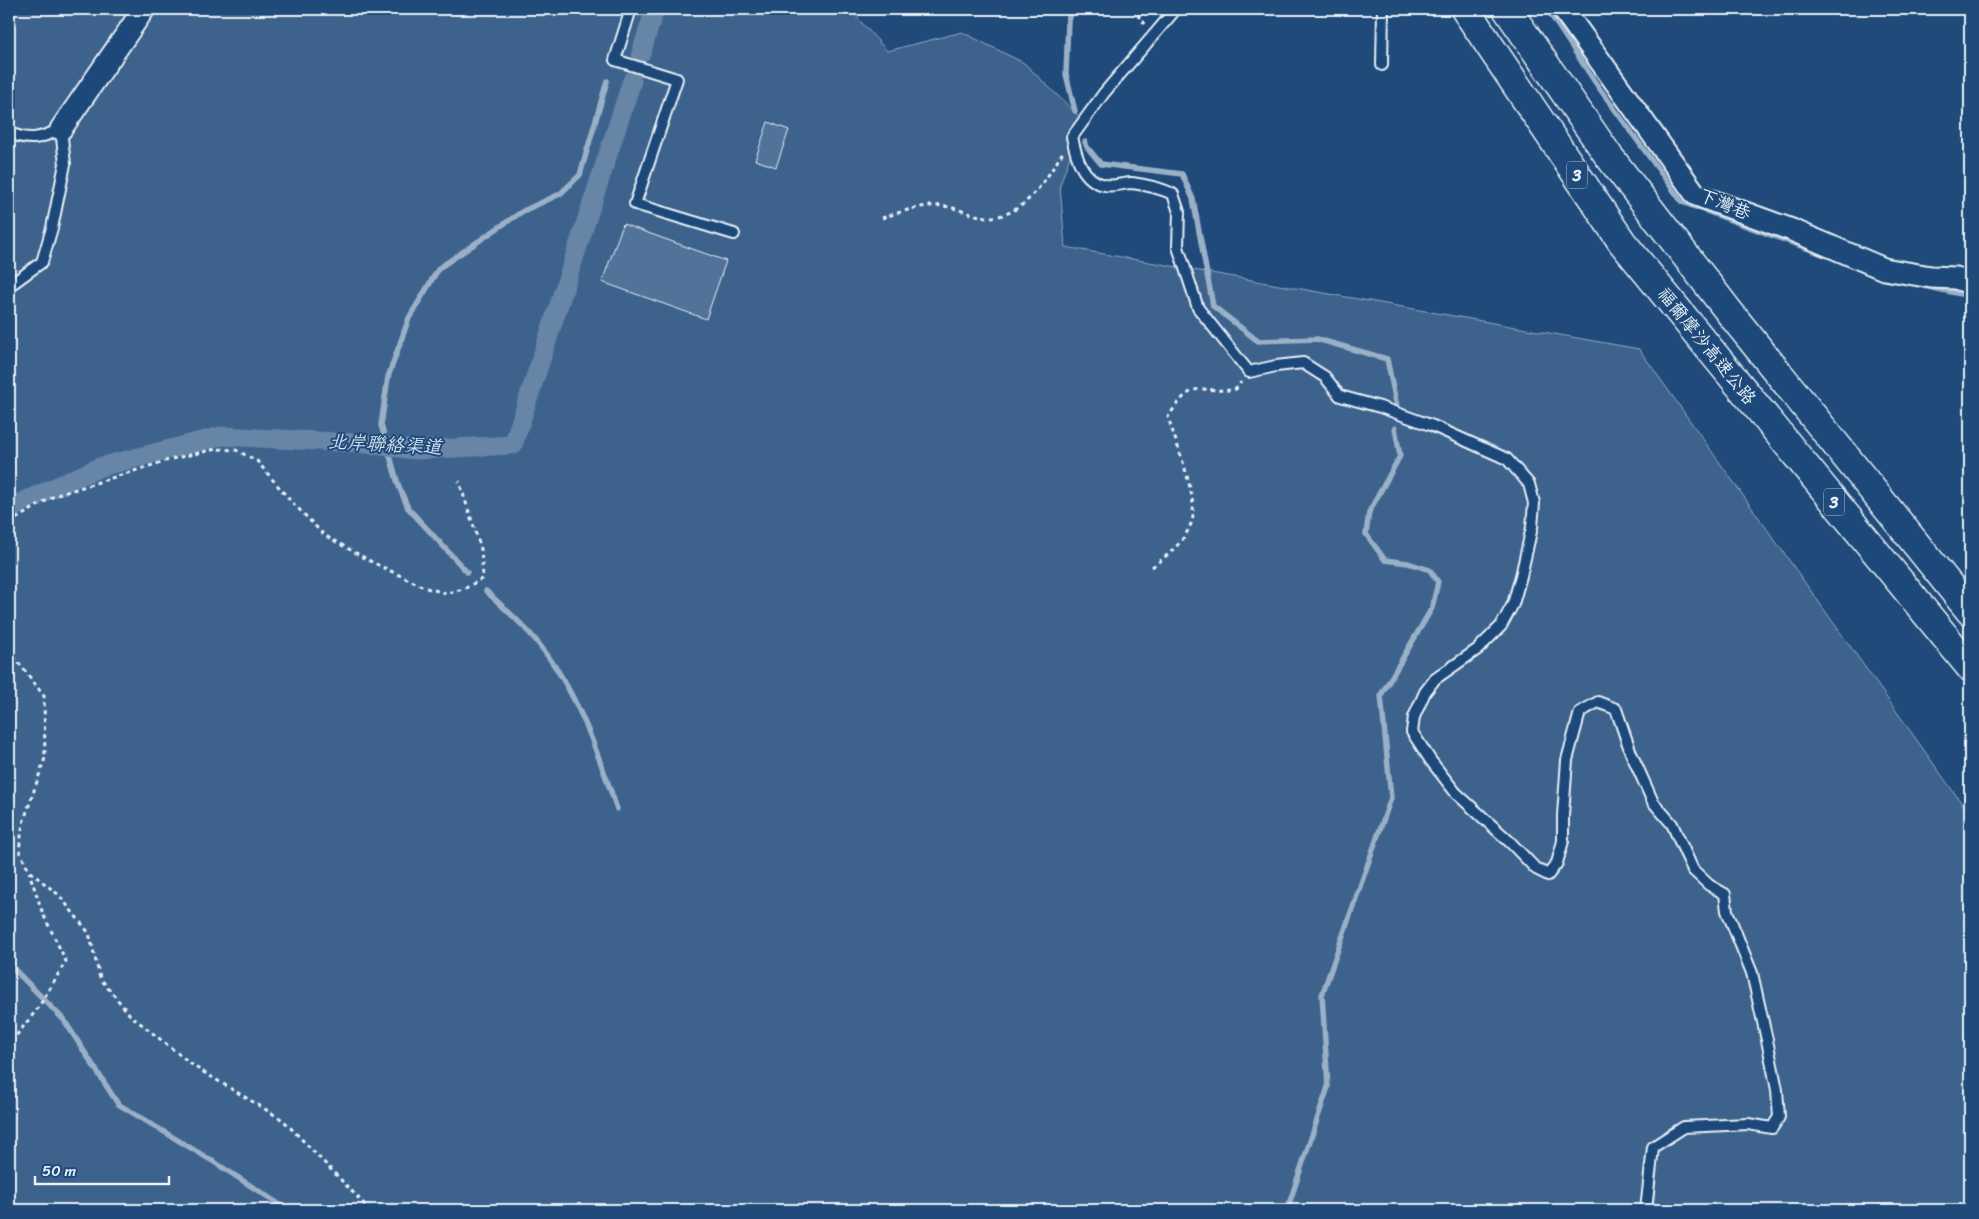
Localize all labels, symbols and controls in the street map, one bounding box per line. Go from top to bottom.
road number: 3 [1567,162,1587,188]
street label: 下灣巷 [1694,179,1756,229]
street label: 福爾摩沙高速公路 [1649,280,1765,412]
water label: 北岸聯絡渠道 [327,425,445,464]
road number: 3 [1824,488,1844,516]
scale bar [35,1154,169,1186]
text: 50 m [42,1158,77,1184]

